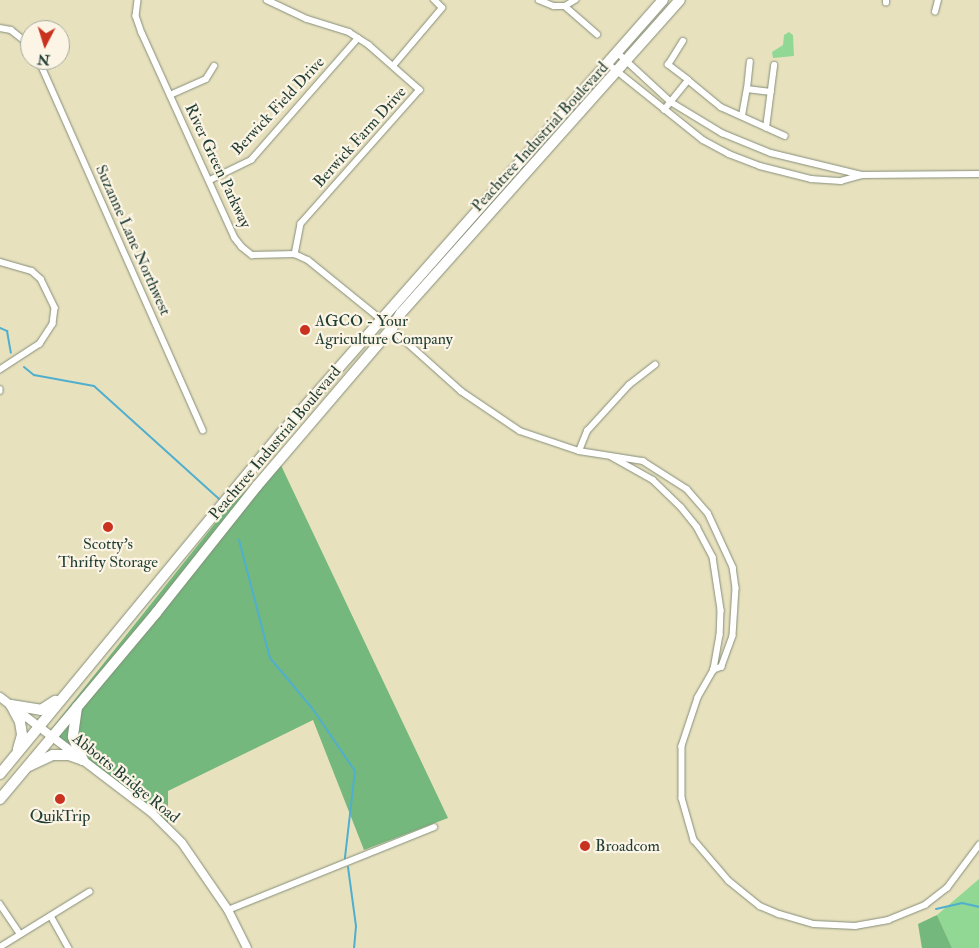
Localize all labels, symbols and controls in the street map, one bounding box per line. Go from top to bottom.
north arrow [20,20,70,70]
text: N [37,50,51,68]
street label: Berwick Field Drive [228,53,328,159]
street label: Peachtree Industrial Boulevard [468,58,612,216]
street label: Berwick Farm Drive [310,83,410,191]
street label: River Green Parkway [181,101,255,231]
street label: Suzanne Lane Northwest [91,162,175,318]
place label: AGCO - Your Agriculture Company [315,311,453,349]
marker: AGCO - Your Agriculture Company [299,324,311,336]
street label: Peachtree Industrial Boulevard [205,362,345,524]
marker: Scotty's Thrifty Storage [102,521,114,533]
place label: Scotty's Thrifty Storage [58,534,158,572]
street label: Abbotts Bridge Road [68,729,184,827]
marker: QuikTrip [54,793,66,805]
place label: QuikTrip [30,806,90,826]
place label: Broadcom [595,836,660,856]
marker: Broadcom [579,840,591,852]

